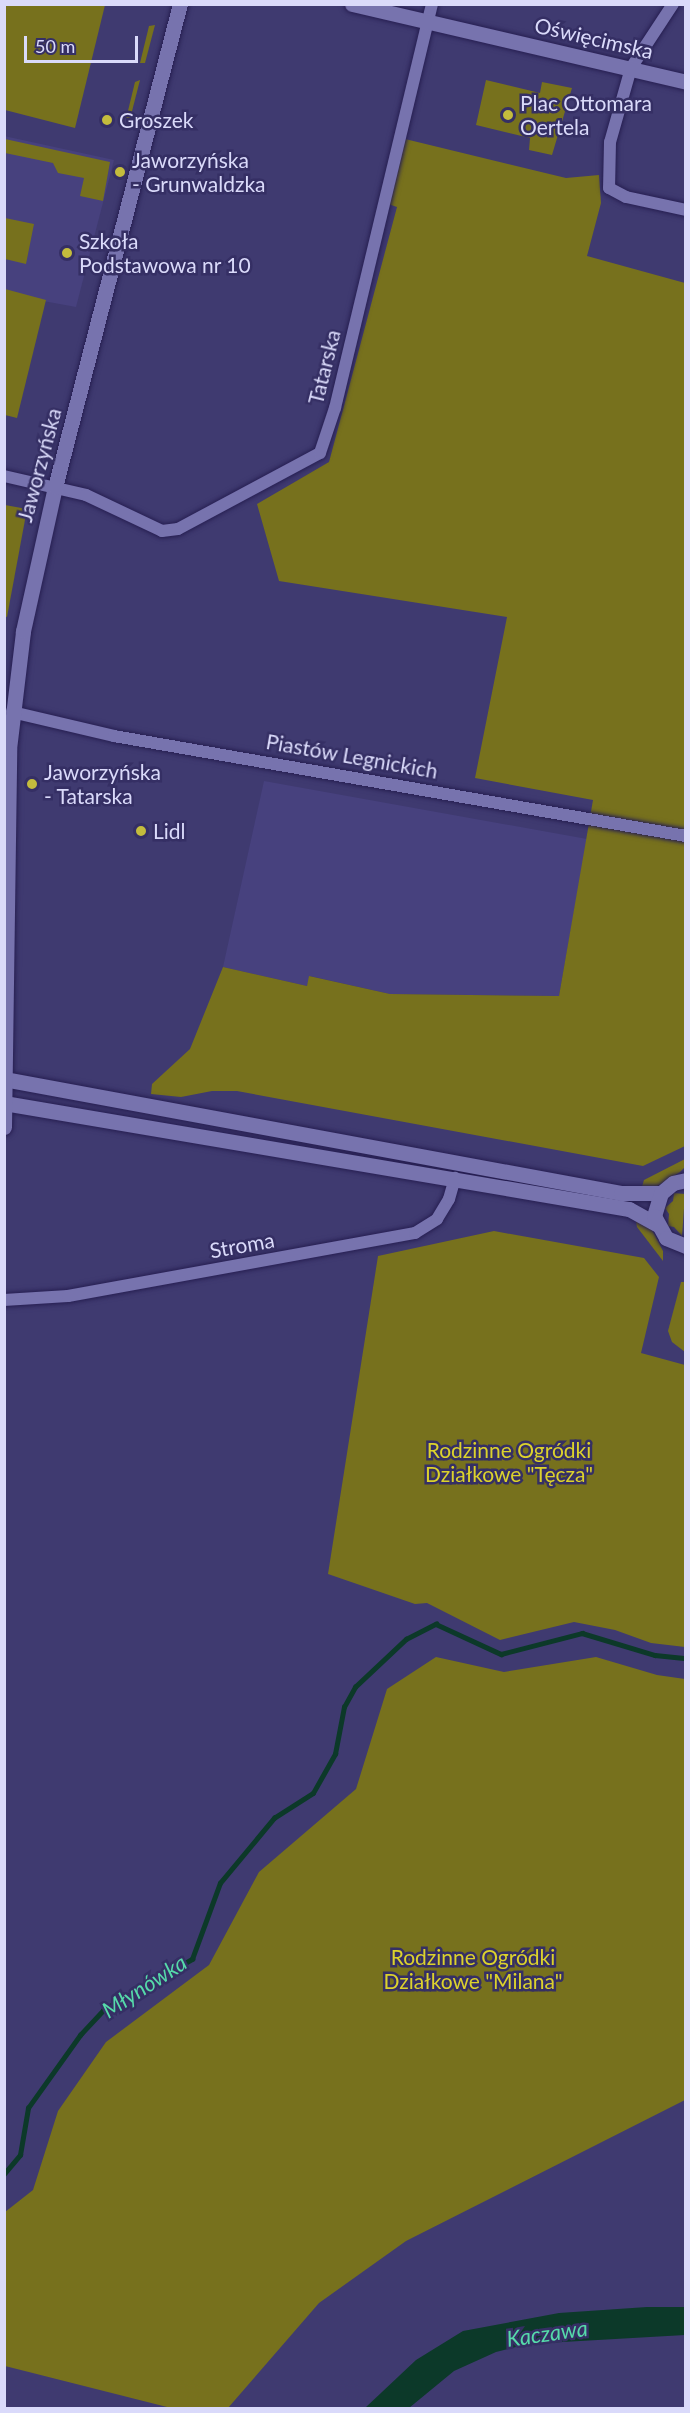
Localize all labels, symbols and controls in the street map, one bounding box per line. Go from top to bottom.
street label: Oświęcimska [532,12,656,64]
scale bar [27,24,141,62]
text: 50 m [35,35,75,57]
place label: Plac Ottomara Oertela [520,90,652,140]
place label: Groszek [119,107,193,133]
marker: Plac Ottomara Oertela [501,108,515,122]
marker: Groszek [100,113,114,127]
place label: Jaworzyńska - Grunwaldzka [132,147,265,197]
marker: Jaworzyńska - Grunwaldzka [113,165,127,179]
place label: Szkoła Podstawowa nr 10 [79,228,251,278]
marker: Szkoła Podstawowa nr 10 [60,246,74,260]
street label: Tatarska [303,327,345,407]
street label: Jaworzyńska [12,405,66,525]
street label: Piastów Legnickich [264,728,440,784]
place label: Jaworzyńska - Tatarska [44,759,161,809]
marker: Jaworzyńska - Tatarska [25,777,39,791]
place label: Lidl [153,818,186,844]
marker: Lidl [134,824,148,838]
street label: Stroma [208,1227,276,1263]
park label: Rodzinne Ogródki Działkowe "Tęcza" [425,1437,593,1487]
park label: Rodzinne Ogródki Działkowe "Milana" [383,1944,563,1994]
water label: Młynówka [97,1949,191,2023]
water label: Kaczawa [505,2314,589,2352]

